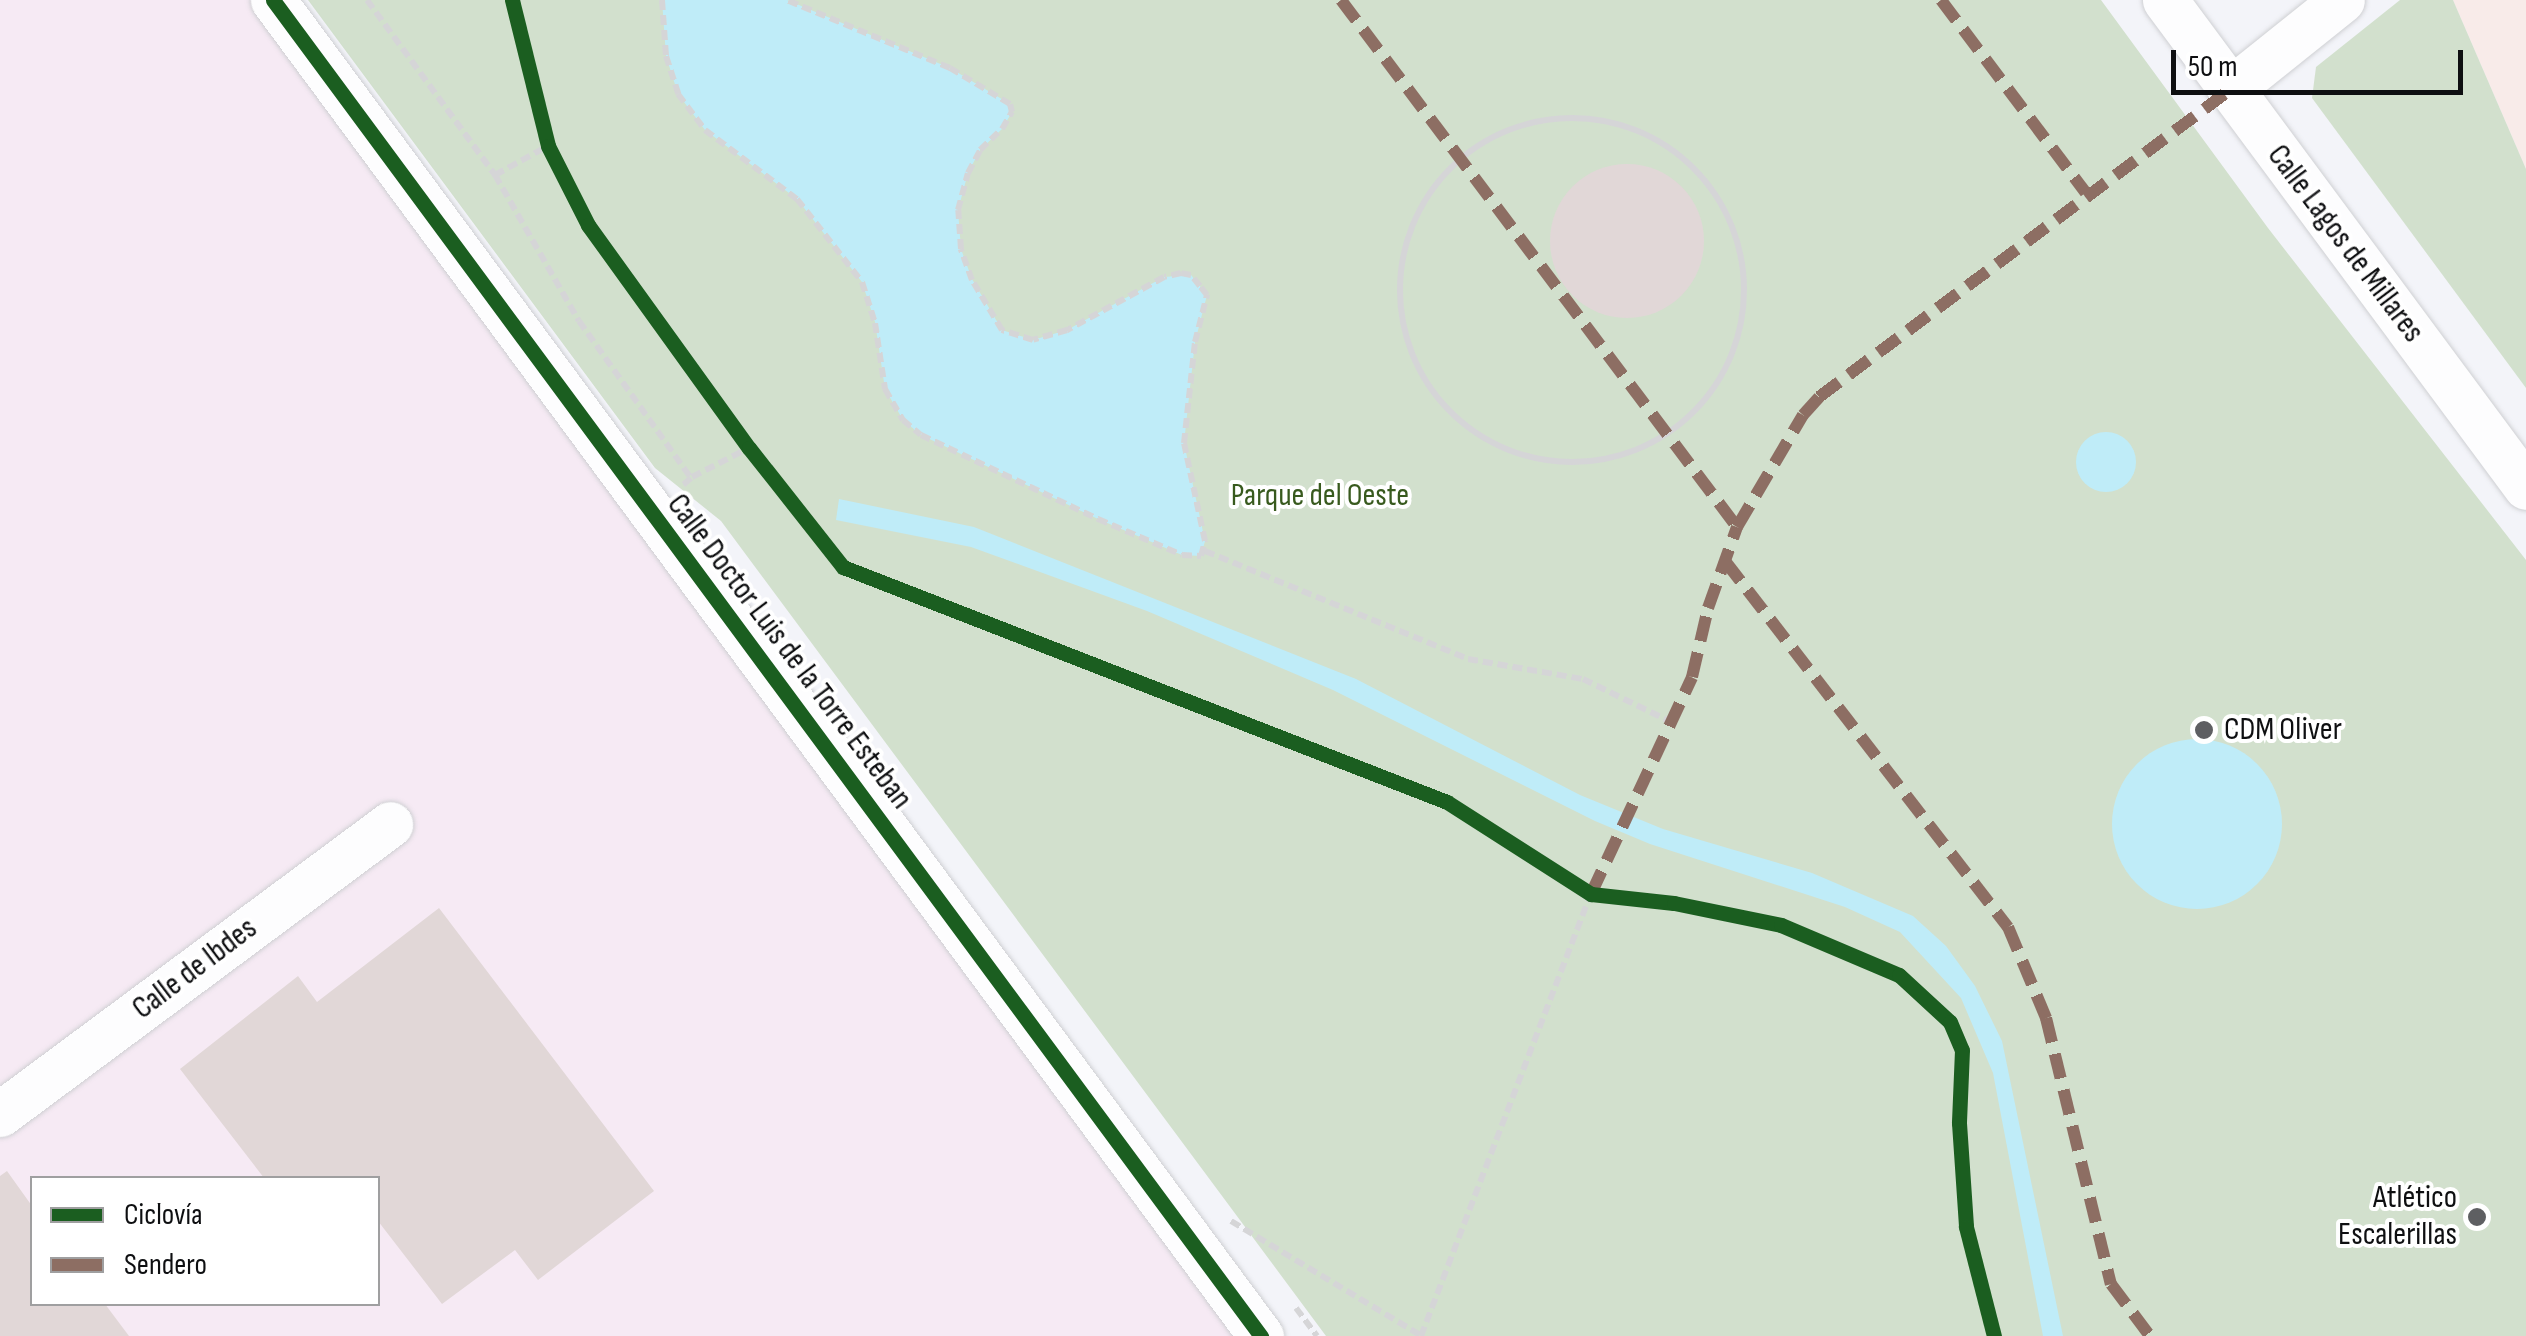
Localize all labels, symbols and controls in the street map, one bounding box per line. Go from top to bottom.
scale bar [2176,30,2468,92]
text: 50 m [2188,49,2237,85]
street label: Calle Lagos de Millares [2258,138,2432,350]
park label: Parque del Oeste [1231,477,1409,515]
street label: Calle Doctor Luis de la Torre Esteban [658,487,920,817]
place label: CDM Oliver [2224,711,2342,749]
marker: CDM Oliver [2193,719,2215,741]
street label: Calle de Ibdes [125,910,265,1028]
legend [30,1176,380,1306]
place label: Atlético Escalerillas [2338,1180,2457,1255]
text: Ciclovía [124,1197,203,1233]
marker: Atlético Escalerillas [2466,1206,2488,1228]
text: Sendero [124,1247,207,1283]

